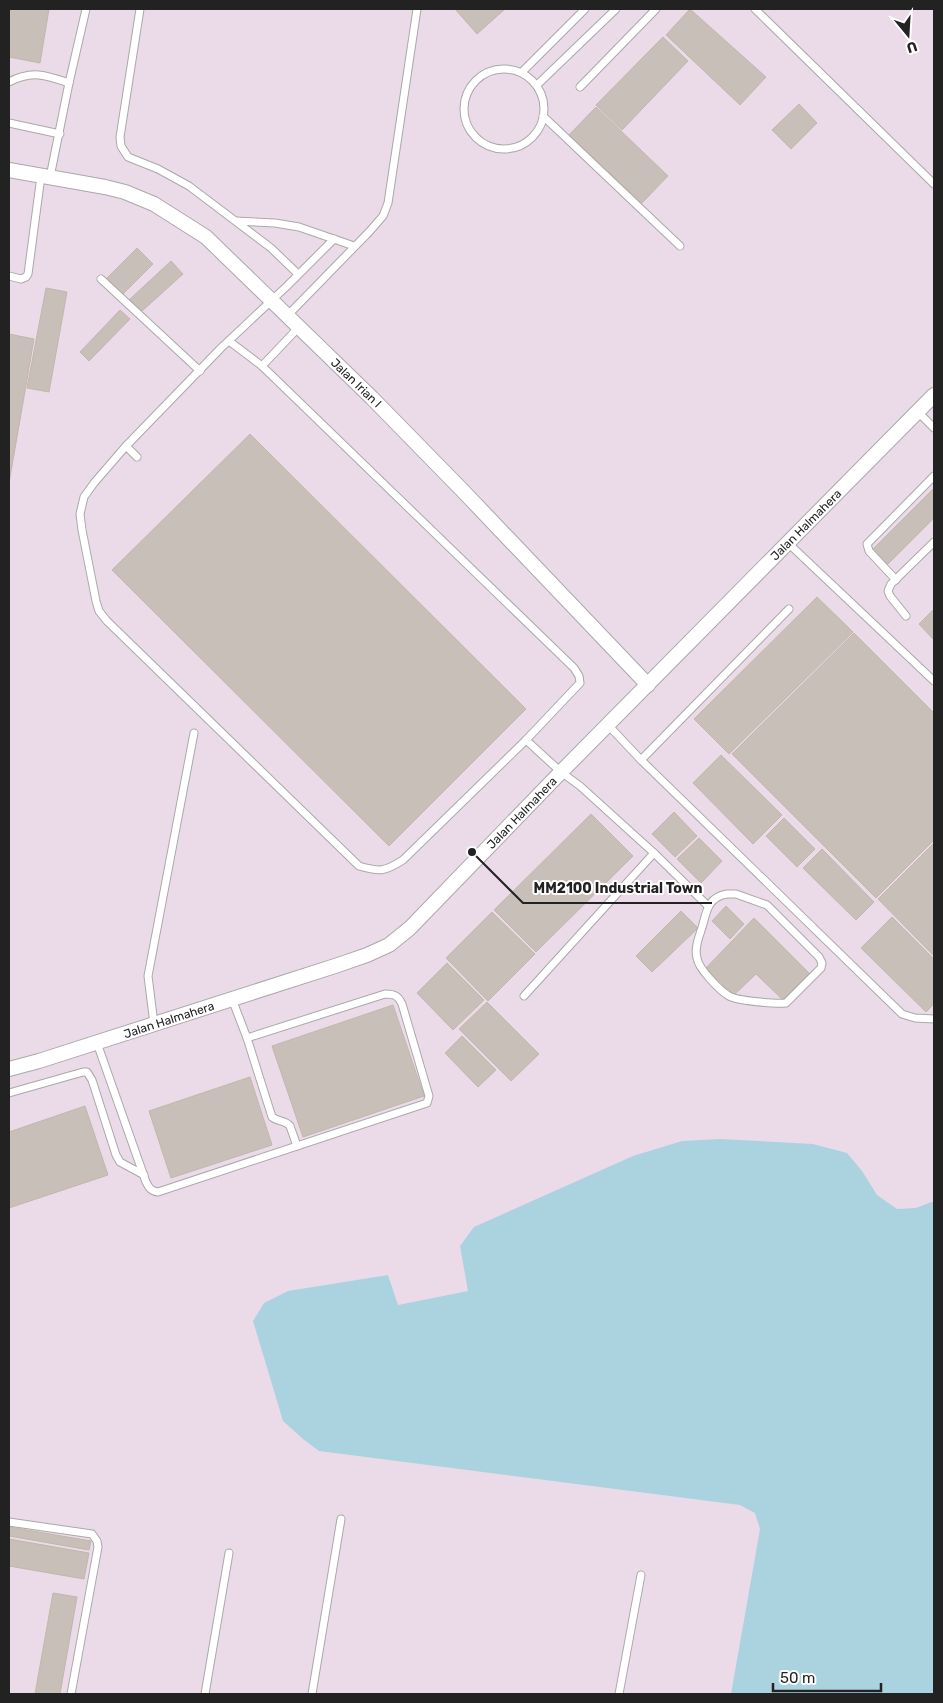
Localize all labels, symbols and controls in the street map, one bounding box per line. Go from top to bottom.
north arrow [883,10,933,60]
text: U [904,37,919,57]
street label: Jalan Irian I [328,355,384,411]
street label: Jalan Halmahera [768,487,844,563]
street label: Jalan Halmahera [484,774,560,852]
callout: MM2100 Industrial Town [523,874,712,903]
text: MM2100 Industrial Town [534,880,702,897]
street label: Jalan Halmahera [122,999,216,1041]
scale bar [773,1660,880,1692]
text: 50 m [780,1669,815,1687]

